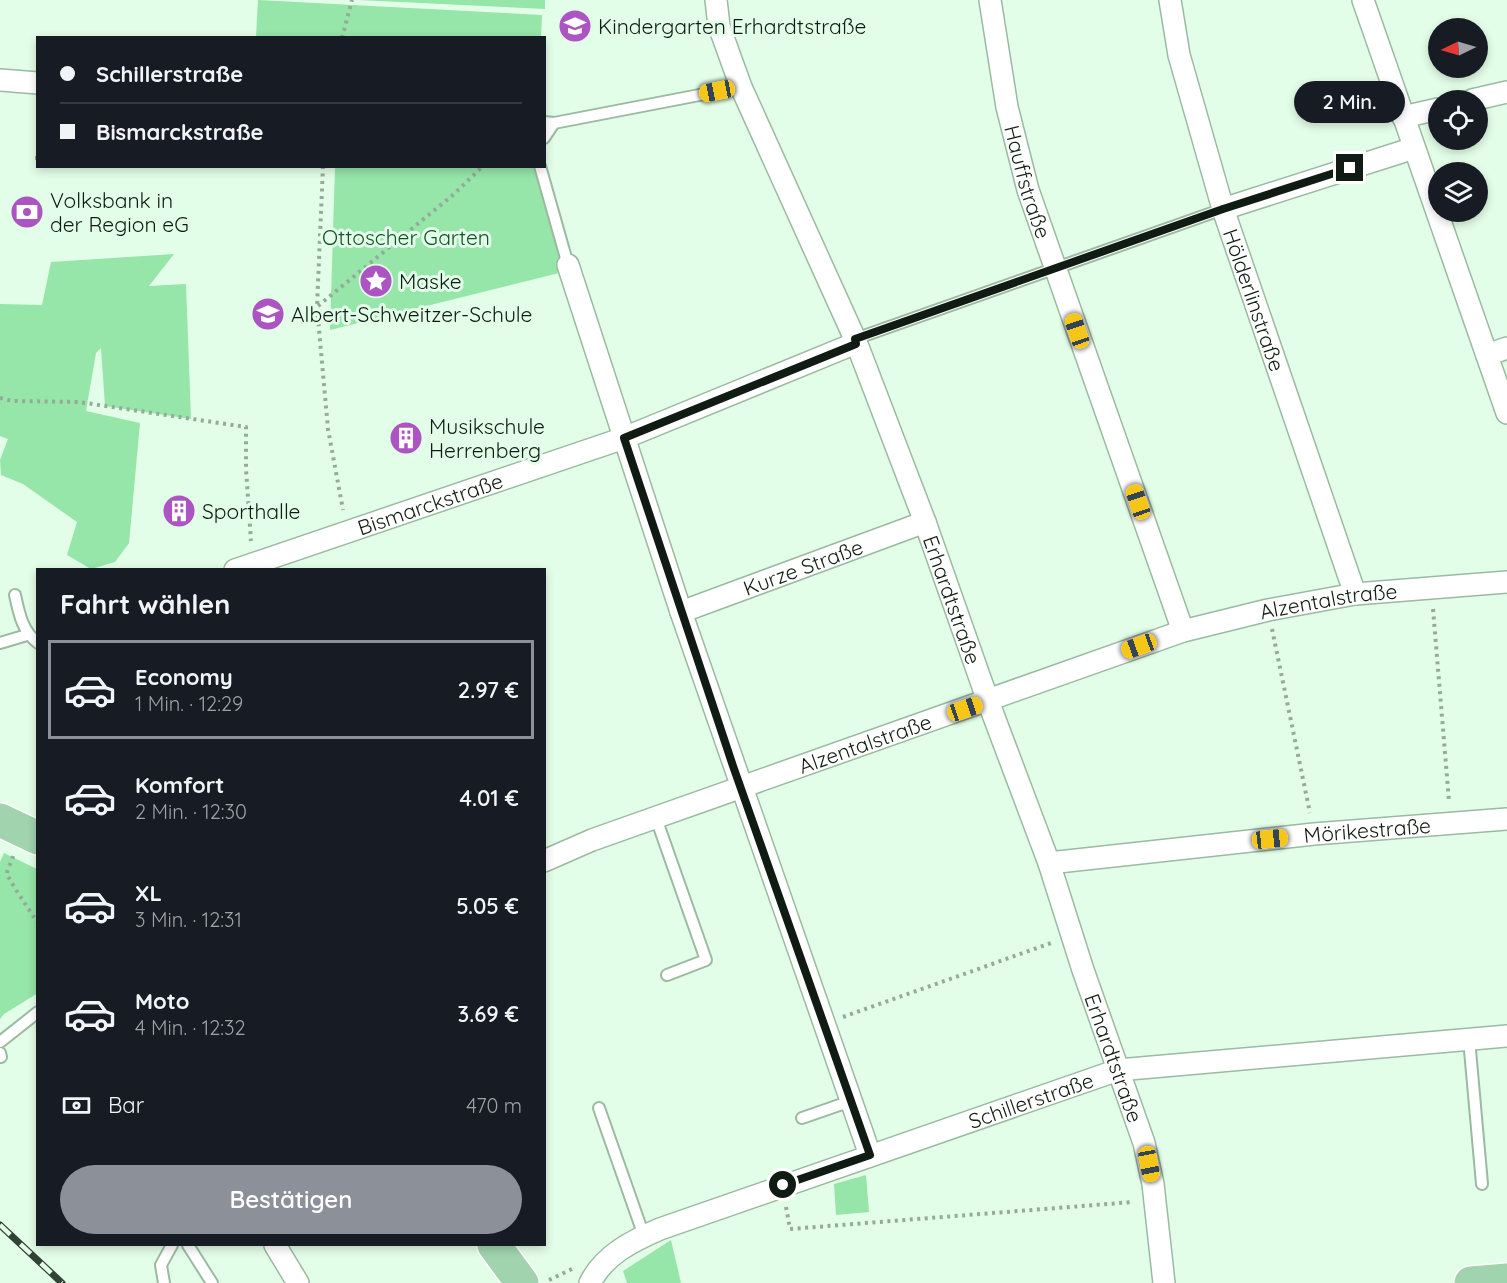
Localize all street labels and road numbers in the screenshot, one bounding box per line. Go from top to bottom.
street label: Hauffstraße [999,122,1057,242]
street label: Hölderlinstraße [1218,225,1291,375]
street label: Bismarckstraße [354,467,506,540]
street label: Erhardtstraße [918,532,987,668]
street label: Kurze Straße [740,533,866,601]
street label: Alzentalstraße [1257,578,1398,625]
street label: Alzentalstraße [795,708,935,779]
street label: Mörikestraße [1302,812,1432,848]
street label: Erhardtstraße [1079,990,1149,1126]
street label: Schillerstraße [965,1067,1097,1134]

